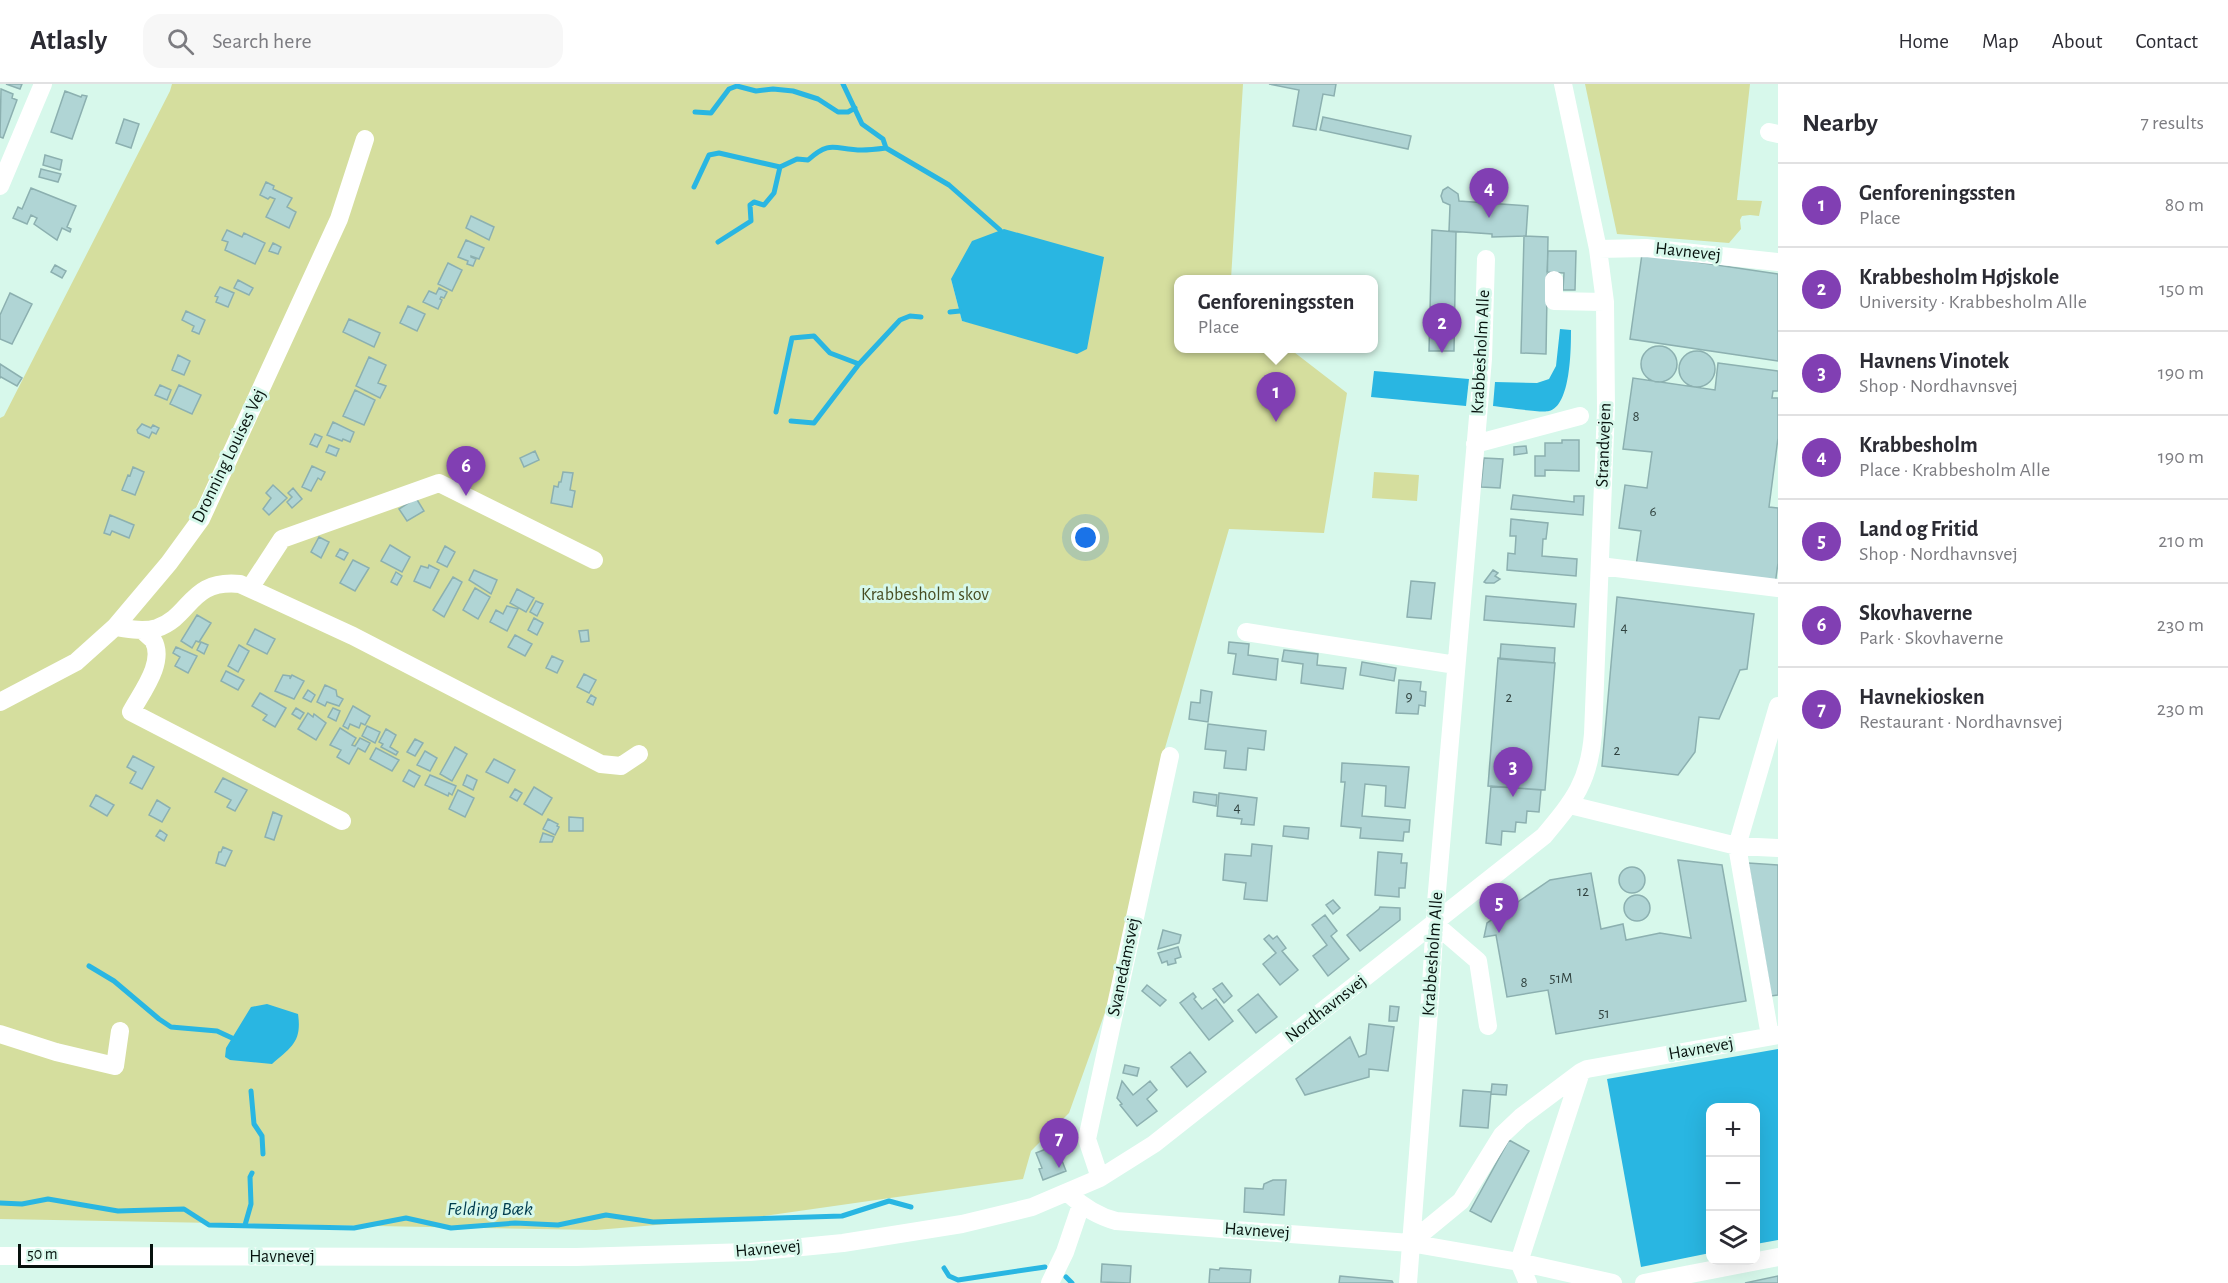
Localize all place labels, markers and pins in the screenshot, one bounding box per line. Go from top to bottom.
pin: 4 [1470,168,1508,218]
pin: 2 [1422,304,1462,353]
pin: 1 [1256,372,1296,422]
pin: 6 [446,446,486,496]
pin: 3 [1494,748,1532,797]
pin: 5 [1480,884,1518,933]
pin: 7 [1040,1118,1078,1168]

